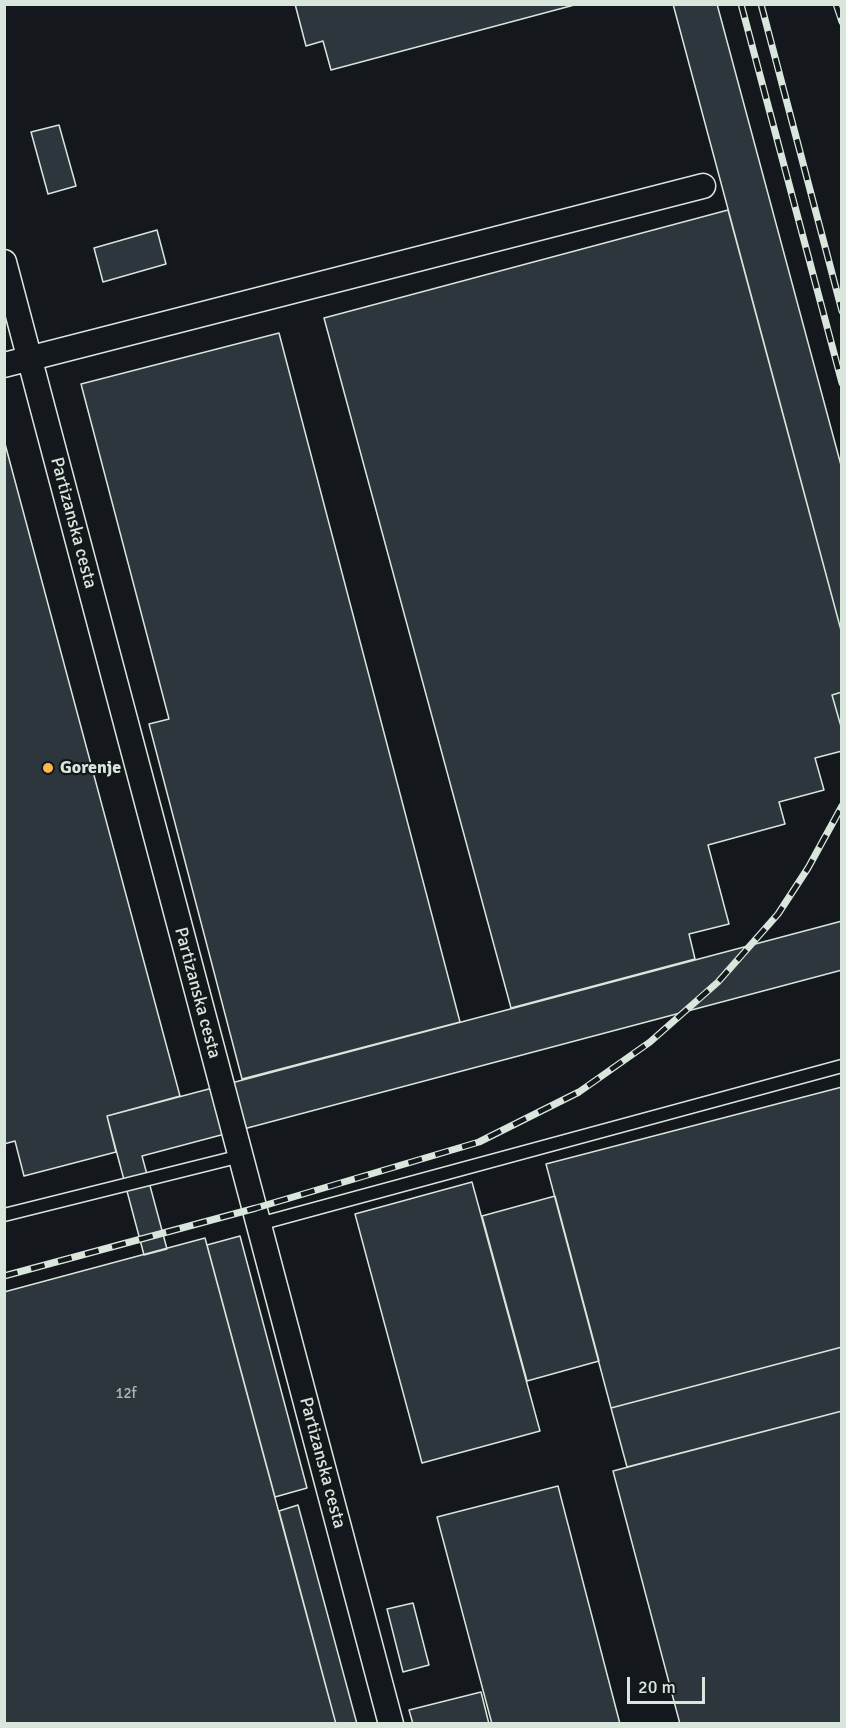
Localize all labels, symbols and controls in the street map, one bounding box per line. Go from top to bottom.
street label: Partizanska cesta [45,455,101,591]
place label: Gorenje [60,757,121,779]
marker: Gorenje [41,761,55,775]
street label: Partizanska cesta [169,925,225,1061]
house number: 12f [115,1385,137,1403]
street label: Partizanska cesta [294,1395,350,1531]
scale bar [630,1665,708,1703]
text: 20 m [638,1676,676,1698]

